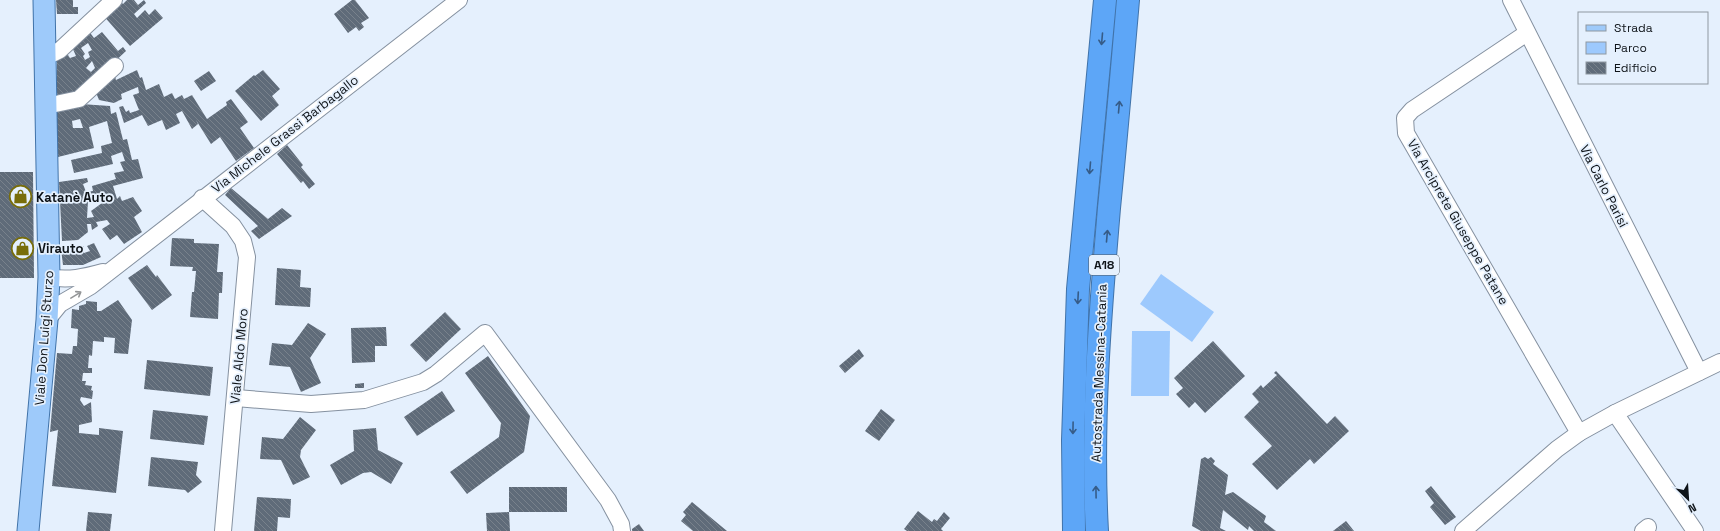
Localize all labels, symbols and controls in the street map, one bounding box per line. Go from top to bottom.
legend [1578,12,1708,84]
text: Strada [1614,20,1653,36]
one-way arrow [1098,32,1105,45]
text: Parco [1614,40,1647,56]
text: Edificio [1614,60,1657,76]
street label: Via Michele Grassi Barbagallo [208,71,362,197]
one-way arrow [1115,101,1122,114]
street label: Via Arciprete Giuseppe Patane [1403,136,1513,308]
street label: Via Carlo Parisi [1576,142,1632,230]
one-way arrow [1086,161,1093,174]
shop icon: Katanè Auto [7,184,33,210]
place label: Katanè Auto [36,189,113,206]
one-way arrow [1103,230,1110,243]
shop icon: Virauto [9,235,35,261]
place label: Virauto [38,240,84,257]
road number: A18 [1089,255,1119,275]
street label: Viale Don Luigi Sturzo [31,270,57,406]
street label: Autostrada Messina-Catania [1087,283,1111,462]
one-way arrow [70,290,82,298]
one-way arrow [1074,291,1082,304]
street label: Viale Aldo Moro [226,308,252,404]
one-way arrow [1069,421,1077,434]
north arrow [1668,479,1708,519]
one-way arrow [1092,486,1100,499]
text: N [1686,500,1699,516]

